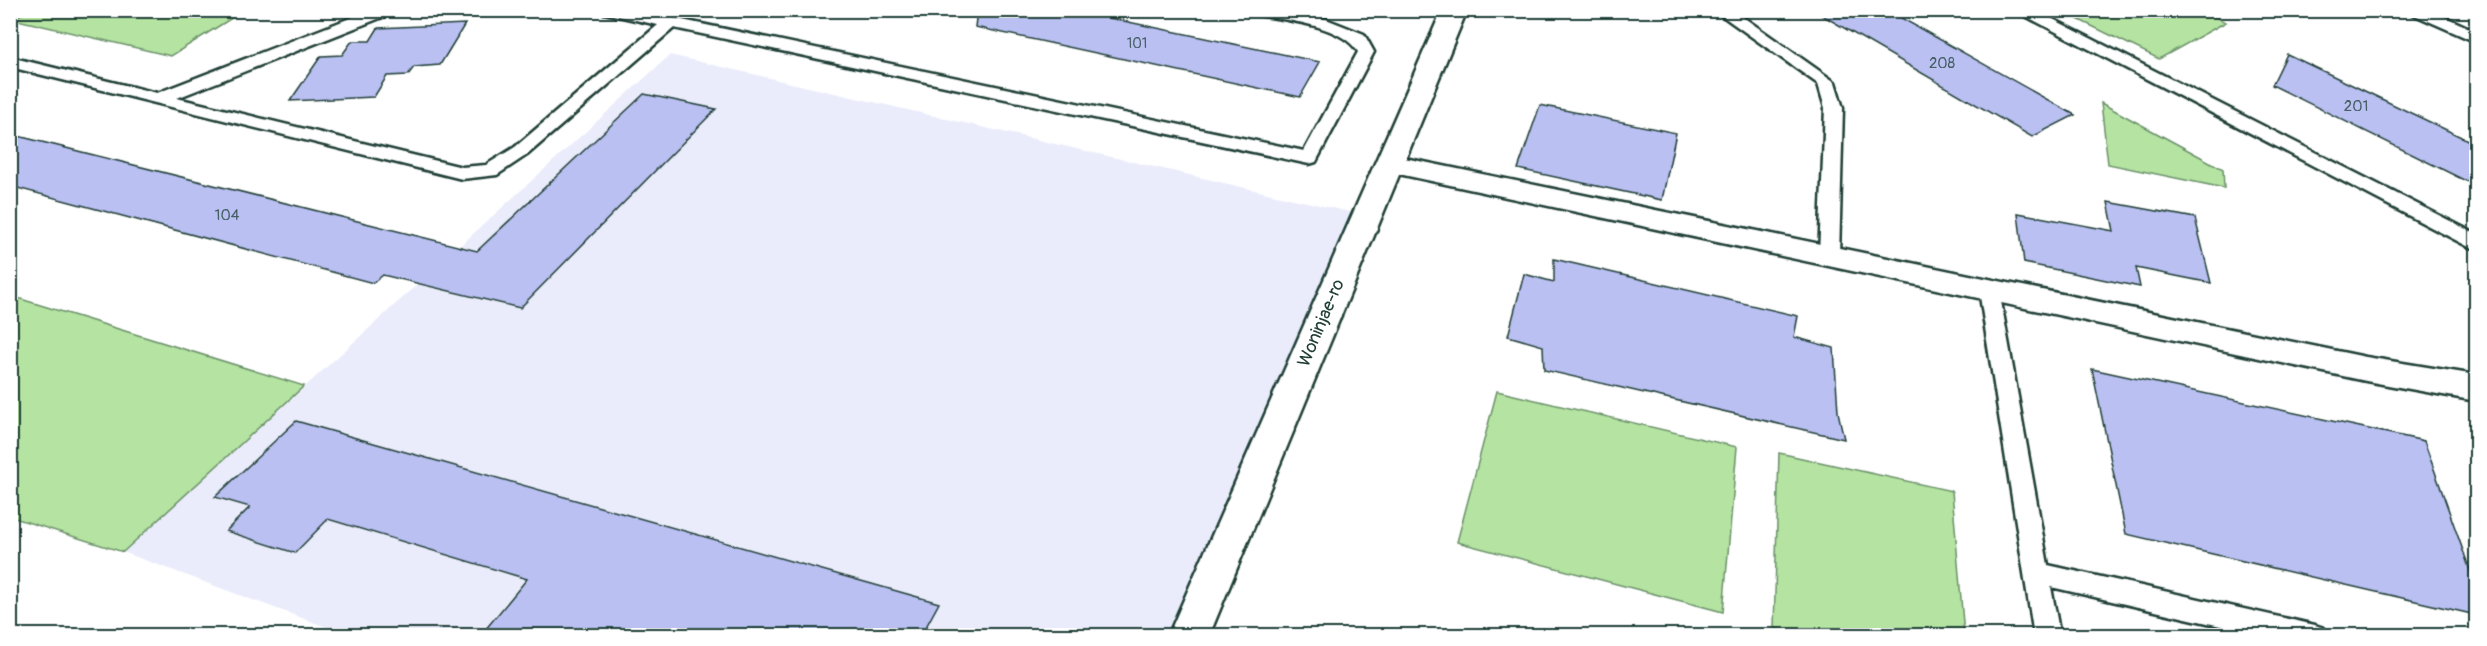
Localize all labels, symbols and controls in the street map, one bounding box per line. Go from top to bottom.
house number: 101 [1127,35,1147,52]
house number: 208 [1929,54,1956,73]
house number: 201 [2344,97,2368,116]
house number: 104 [215,206,240,225]
street label: Woninjae-ro [1292,275,1350,370]

